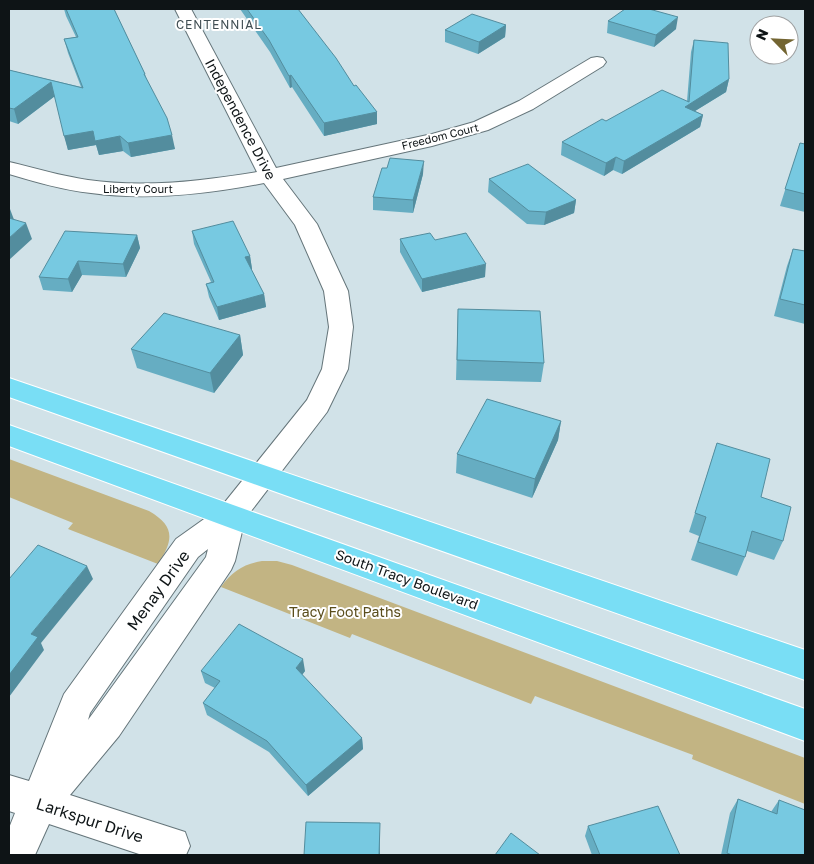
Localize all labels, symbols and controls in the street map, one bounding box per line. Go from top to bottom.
north arrow [749,15,799,65]
district label: CENTENNIAL [176,17,262,32]
text: N [752,26,772,43]
street label: Independence Drive [202,56,280,182]
street label: Freedom Court [400,120,480,152]
street label: Liberty Court [103,182,173,195]
street label: South Tracy Boulevard [333,545,481,613]
street label: Menay Drive [122,546,194,634]
park label: Tracy Foot Paths [289,603,401,620]
street label: Larkspur Drive [34,793,146,847]

